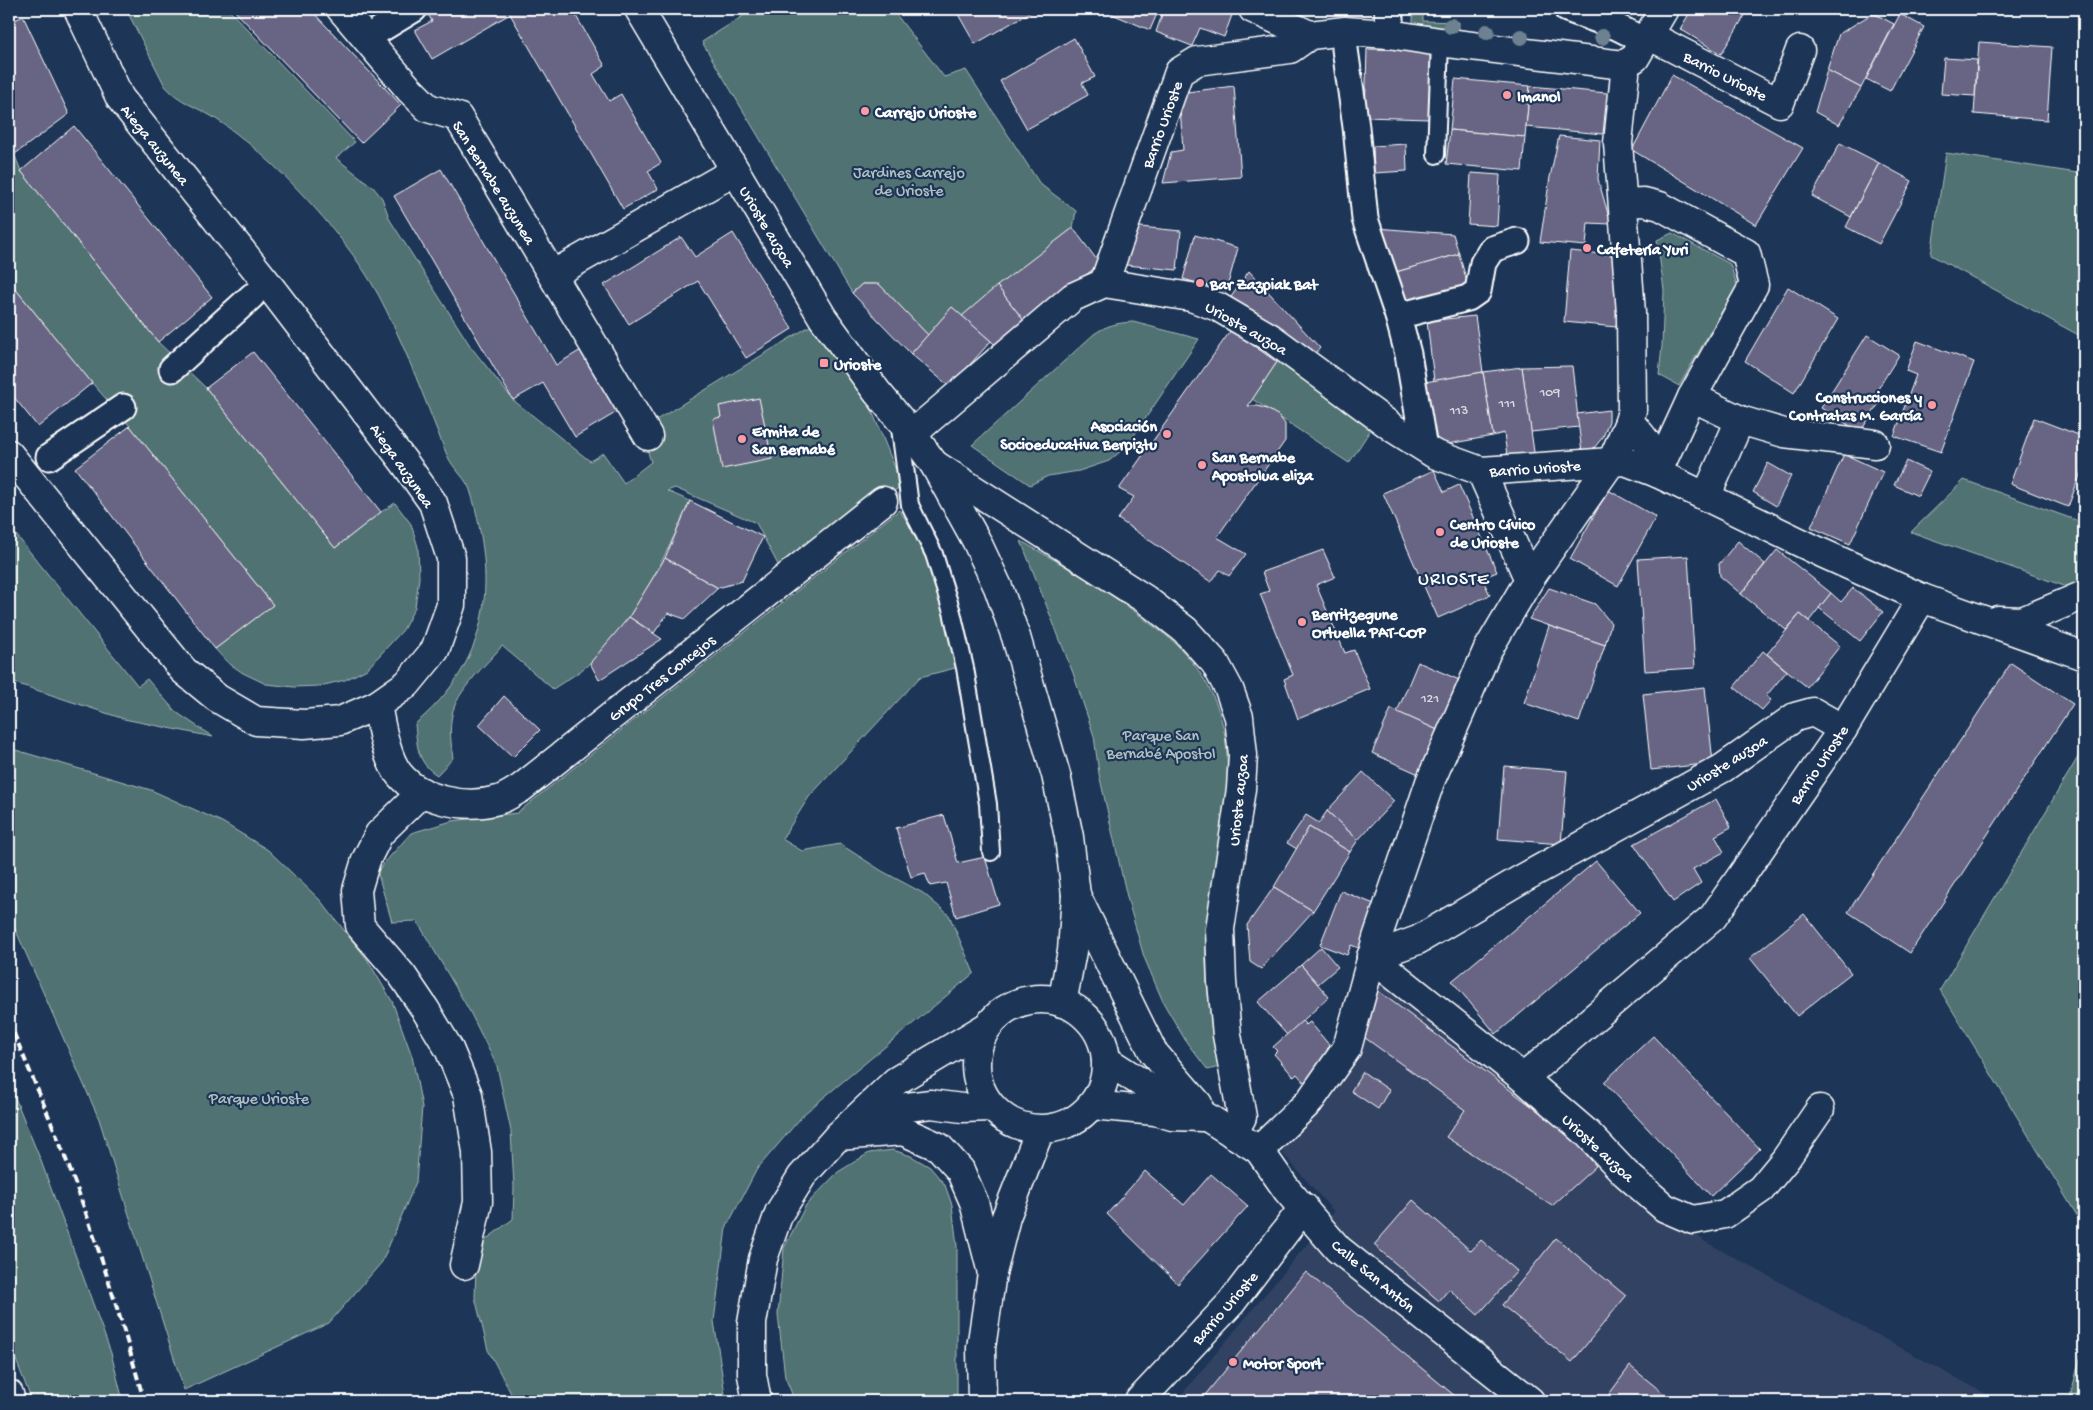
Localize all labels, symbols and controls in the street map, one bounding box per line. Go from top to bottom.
street label: Barrio Urioste [1679,48,1770,108]
street label: Barrio Urioste [1139,78,1189,172]
marker: Imanol [1501,89,1513,101]
place label: Imanol [1517,89,1561,108]
street label: Aiega auzunea [115,102,192,191]
marker: Carrejo Urioste [859,105,871,117]
place label: Carrejo Urioste [874,105,977,124]
street label: San Bernabe auzunea [446,118,538,250]
park label: Jardines Carrejo de Urioste [853,165,965,202]
street label: Urioste auzoa [733,184,797,273]
place label: Cafetería Yuri [1596,241,1689,261]
marker: Cafetería Yuri [1581,242,1593,254]
marker: Bar Zazpiak Bat [1194,277,1206,289]
place label: Bar Zazpiak Bat [1209,277,1319,296]
street label: Urioste auzoa [1201,299,1291,362]
marker: Urioste [818,357,830,369]
place label: Urioste [834,357,882,376]
house number: 109 [1539,385,1560,402]
place label: Construcciones y Contratas M. García [1788,390,1923,427]
house number: 111 [1498,396,1515,413]
marker: Construcciones y Contratas M. García [1926,399,1938,411]
house number: 113 [1449,403,1468,420]
place label: Asociación Socioeducativa Berpiztu [1000,419,1157,456]
street label: Aiega auzunea [364,421,437,514]
place label: Ermita de San Bernabé [752,424,836,461]
marker: Asociación Socioeducativa Berpiztu [1161,428,1173,440]
marker: Ermita de San Bernabé [736,433,748,445]
place label: San Bernabe Apostolua eliza [1211,450,1314,487]
street label: Barrio Urioste [1488,458,1582,483]
marker: San Bernabe Apostolua eliza [1196,459,1208,471]
place label: Centro Cívico de Urioste [1449,517,1536,554]
marker: Centro Cívico de Urioste [1434,526,1446,538]
district label: URIOSTE [1418,569,1490,592]
place label: Berritzegune Ortuella PAT-COP [1311,607,1427,644]
marker: Berritzegune Ortuella PAT-COP [1296,616,1308,628]
street label: Grupo Tres Concejos [606,632,721,727]
house number: 121 [1420,691,1439,708]
street label: Barrio Urioste [1787,722,1855,810]
park label: Parque San Bernabé Apostol [1106,728,1215,765]
street label: Urioste auzoa [1684,732,1773,797]
street label: Urioste auzoa [1226,753,1255,847]
park label: Parque Urioste [208,1091,310,1110]
street label: Urioste auzoa [1557,1111,1637,1189]
street label: Calle San Antón [1326,1237,1418,1319]
street label: Barrio Urioste [1189,1268,1264,1351]
marker: Motor Sport [1227,1356,1239,1368]
place label: Motor Sport [1243,1356,1324,1375]

